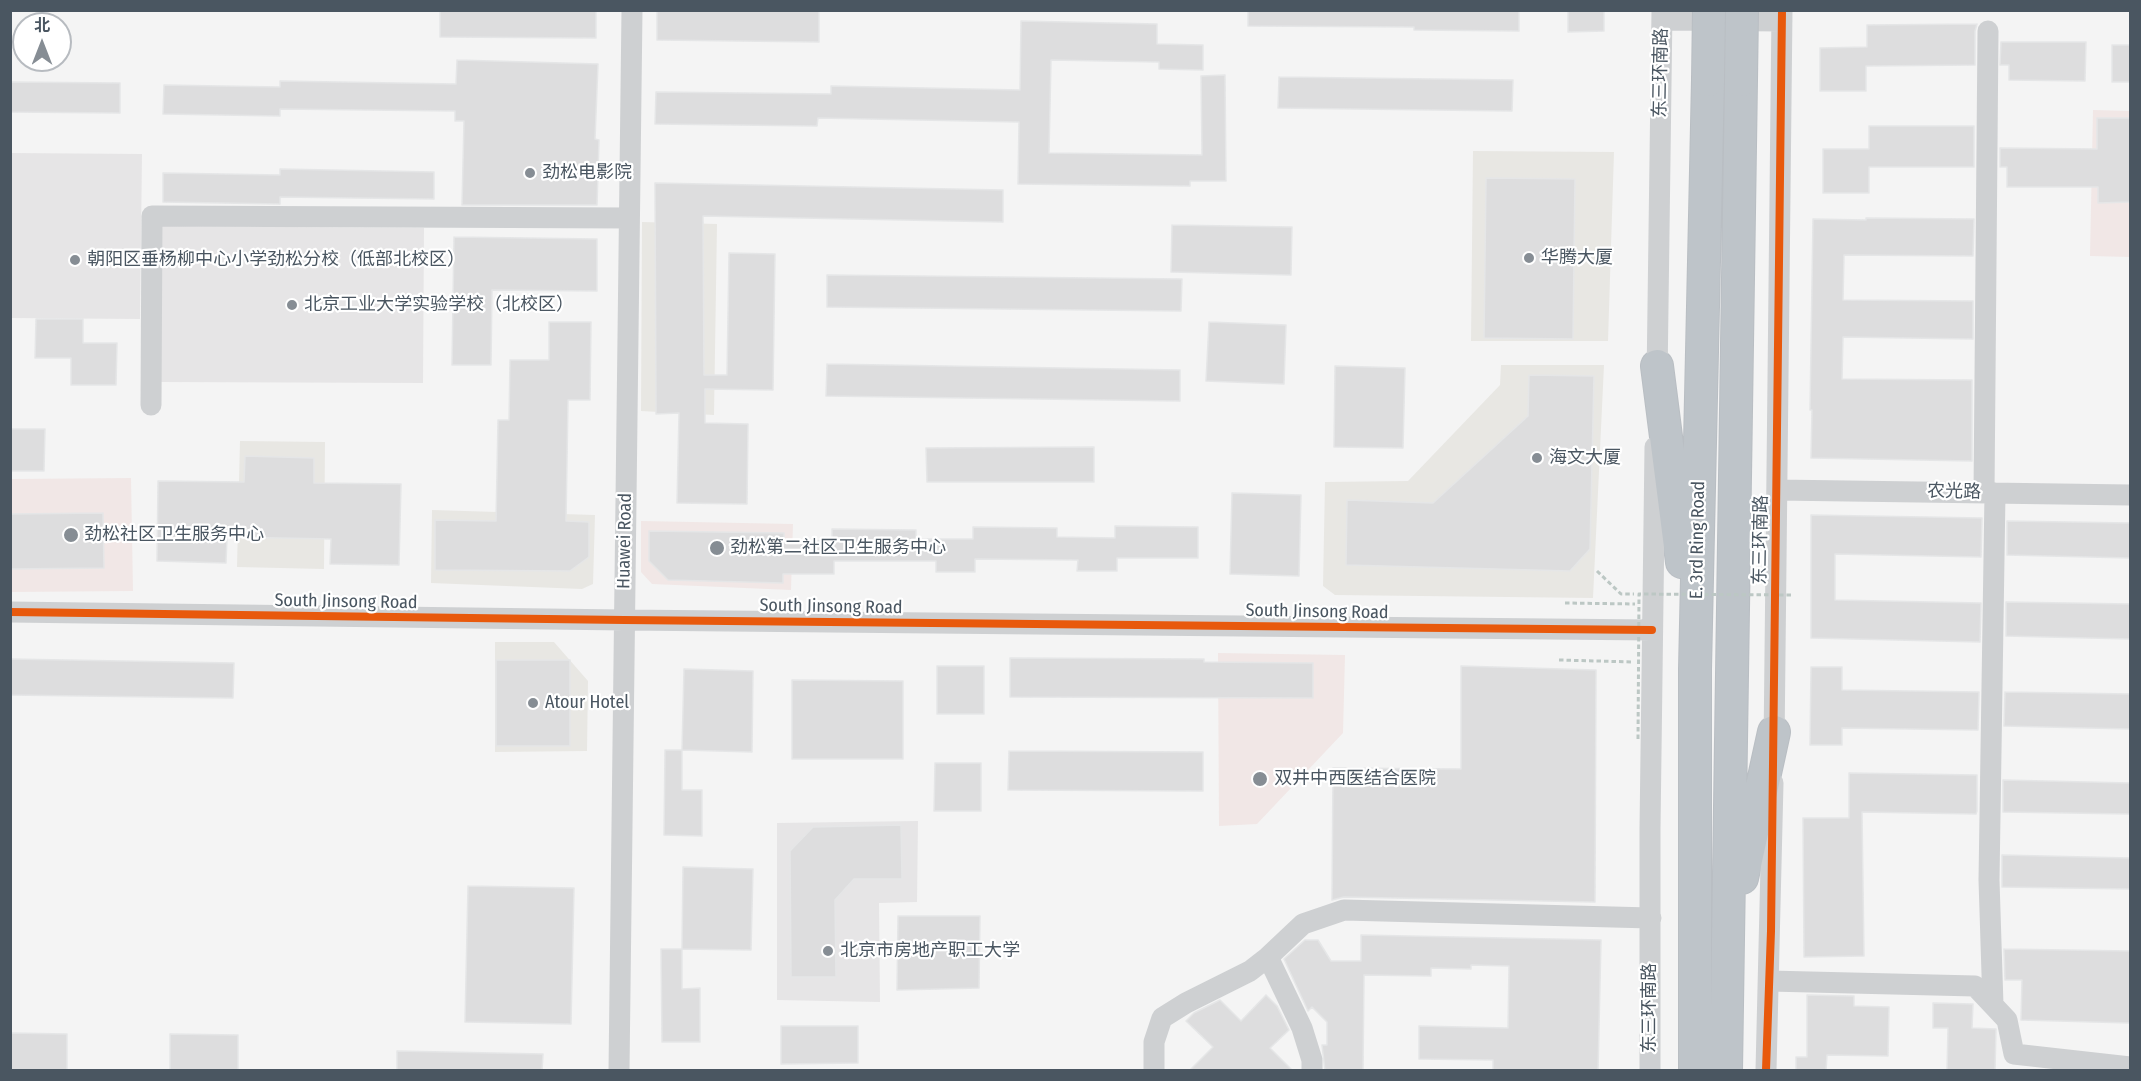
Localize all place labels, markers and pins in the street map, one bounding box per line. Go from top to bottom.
place label: 劲松电影院 [542,162,632,184]
marker: 劲松电影院 [523,166,537,180]
place label: 华腾大厦 [1541,247,1613,269]
place label: 朝阳区垂杨柳中心小学劲松分校（低部北校区） [87,249,465,271]
marker: 华腾大厦 [1522,251,1536,265]
marker: 朝阳区垂杨柳中心小学劲松分校（低部北校区） [68,253,82,267]
place label: 北京工业大学实验学校（北校区） [304,294,574,316]
marker: 北京工业大学实验学校（北校区） [285,298,299,312]
place label: 海文大厦 [1549,447,1621,469]
marker: 海文大厦 [1530,451,1544,465]
place label: 劲松社区卫生服务中心 [84,524,264,546]
marker: 劲松社区卫生服务中心 [62,526,80,544]
place label: 劲松第二社区卫生服务中心 [730,537,946,559]
marker: 劲松第二社区卫生服务中心 [708,539,726,557]
place label: Atour Hotel [545,692,629,714]
marker: Atour Hotel [526,696,540,710]
place label: 双井中西医结合医院 [1274,768,1436,790]
marker: 双井中西医结合医院 [1251,770,1269,788]
place label: 北京市房地产职工大学 [840,940,1020,962]
marker: 北京市房地产职工大学 [821,944,835,958]

